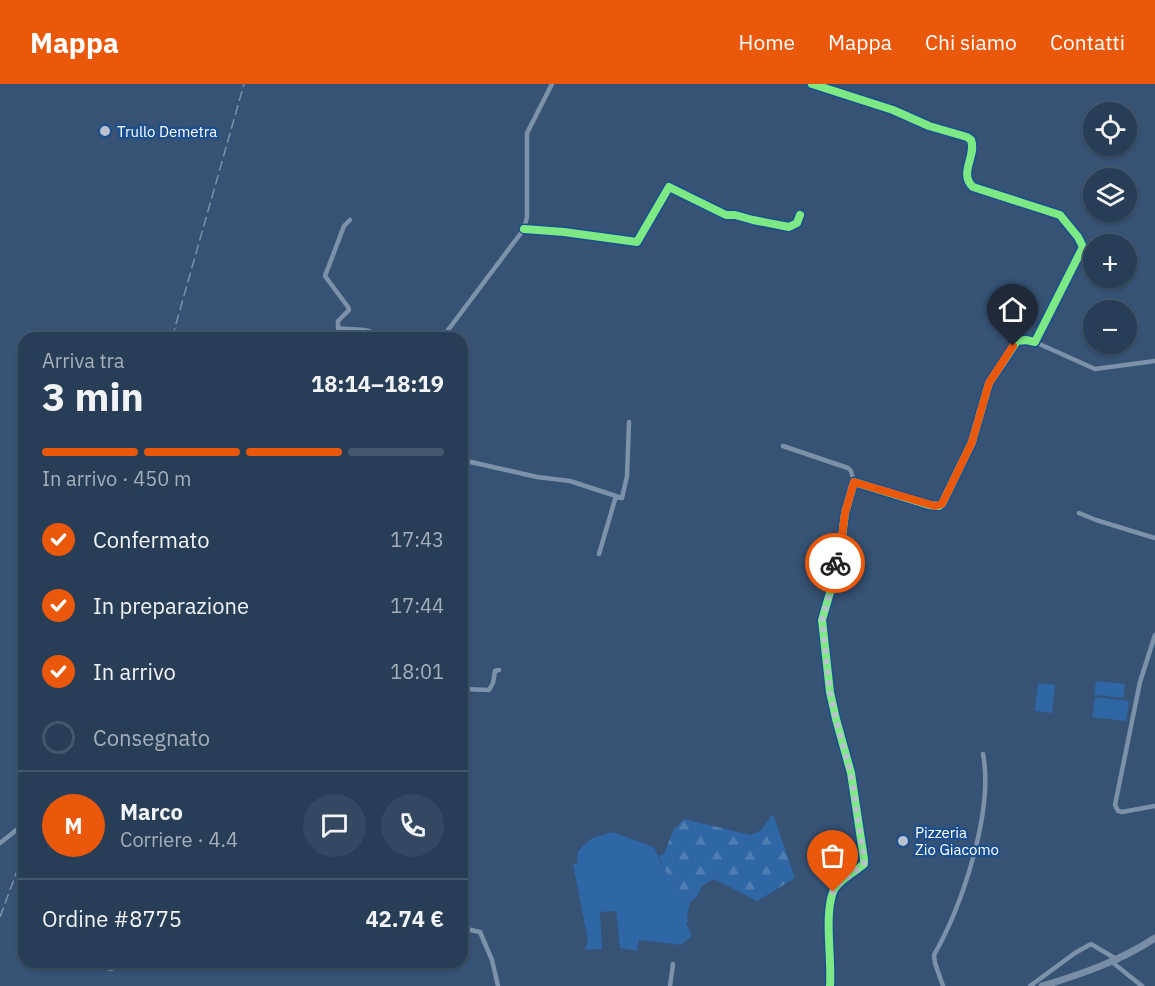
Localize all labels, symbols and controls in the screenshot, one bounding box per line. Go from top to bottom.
text: Mappa [30,24,119,61]
text: Home [739,28,795,56]
text: Mappa [828,28,892,56]
text: Chi siamo [925,28,1017,56]
text: Contatti [1050,28,1125,56]
map controls [1083,102,1137,354]
button: locate [1083,102,1137,156]
place label: Trullo Demetra [117,122,217,141]
marker: Trullo Demetra [98,124,112,138]
button: layers [1083,168,1137,222]
button: + [1083,234,1137,288]
pin [987,284,1038,346]
icon: home [996,293,1029,326]
button: − [1083,300,1137,354]
text: Arriva tra [42,347,125,374]
text: 18:14–18:19 [311,369,444,398]
text: 3 min [42,371,144,422]
text: In arrivo · 450 m [42,465,191,492]
icon: check [42,523,75,556]
text: Confermato [93,525,210,554]
text: 17:43 [390,526,444,553]
courier [805,533,865,593]
icon: bike [819,547,852,580]
icon: check [42,589,75,622]
text: In preparazione [93,591,249,620]
text: 17:44 [390,592,444,619]
icon: check [42,655,75,688]
text: In arrivo [93,657,176,686]
text: 18:01 [390,658,444,685]
text: Consegnato [93,723,210,752]
button: chat [303,794,366,857]
button: phone [381,794,444,857]
text: Marco [120,797,183,826]
text: M [64,811,83,840]
place label: Pizzeria Zio Giacomo [915,823,999,859]
text: Corriere · 4.4 [120,826,238,853]
pin [807,830,858,892]
marker: Pizzeria Zio Giacomo [896,834,910,848]
icon: bag [816,839,849,872]
text: Ordine #8775 [42,904,182,933]
text: 42.74 € [365,904,444,933]

